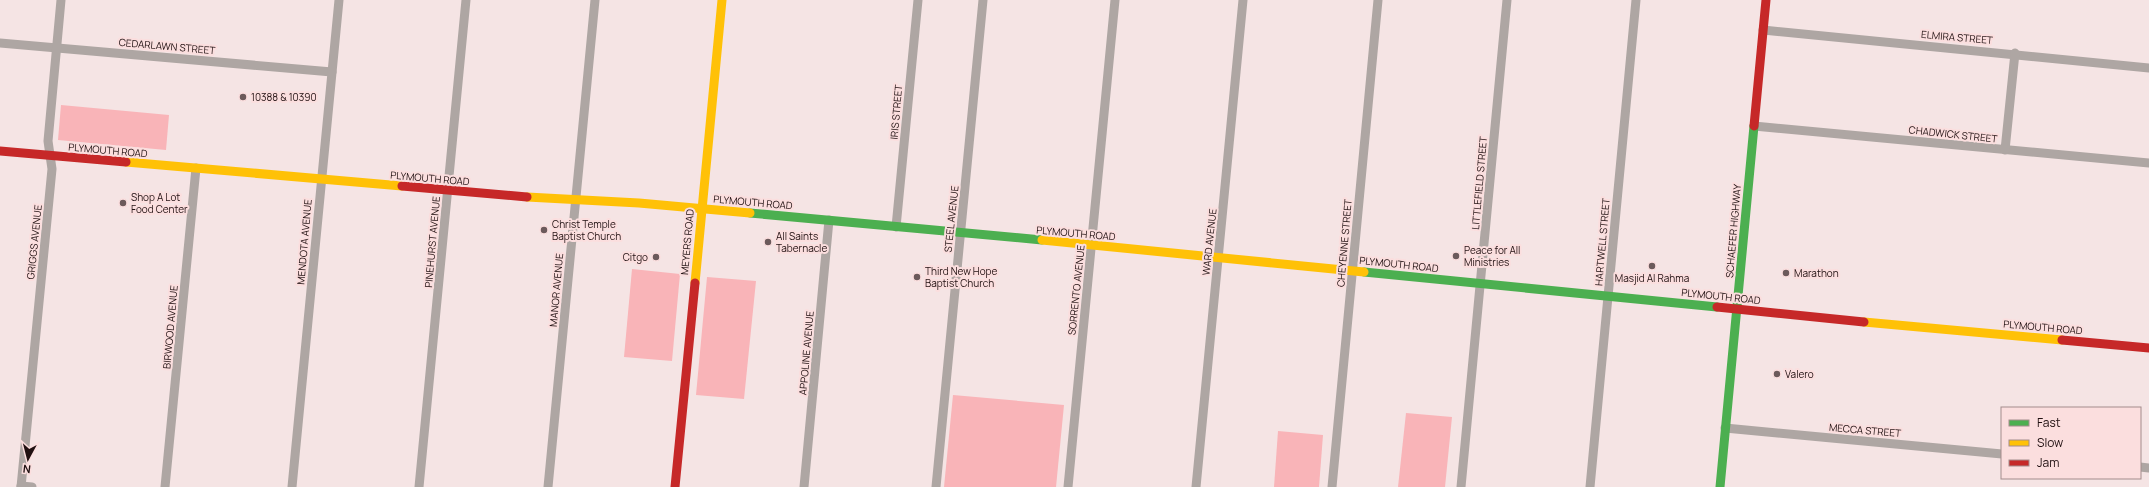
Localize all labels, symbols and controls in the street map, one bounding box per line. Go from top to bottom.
street label: ELMIRA STREET [1921,27,1993,47]
street label: CEDARLAWN STREET [118,35,216,57]
street label: IRIS STREET [887,84,905,140]
place label: 10388 & 10390 [251,90,317,104]
marker: 10388 & 10390 [238,92,248,102]
street label: CHADWICK STREET [1908,122,1998,146]
street label: LITTLEFIELD STREET [1468,136,1490,230]
street label: PLYMOUTH ROAD [68,140,149,160]
street label: PLYMOUTH ROAD [390,168,471,188]
street label: SCHAEFER HIGHWAY [1722,183,1744,279]
street label: STEEL AVENUE [941,185,961,253]
place label: Shop A Lot Food Center [131,190,188,216]
street label: PLYMOUTH ROAD [713,192,794,212]
street label: PINEHURST AVENUE [421,195,443,288]
marker: Shop A Lot Food Center [118,198,128,208]
street label: MENDOTA AVENUE [293,198,315,285]
street label: CHEYENNE STREET [1333,198,1355,288]
street label: HARTWELL STREET [1591,198,1613,286]
street label: GRIGGS AVENUE [23,204,45,280]
street label: MEYERS ROAD [677,208,697,276]
street label: WARD AVENUE [1199,208,1219,276]
place label: Christ Temple Baptist Church [552,217,621,243]
street label: PLYMOUTH ROAD [1036,223,1117,243]
marker: Christ Temple Baptist Church [539,225,549,235]
place label: All Saints Tabernacle [776,229,827,255]
marker: All Saints Tabernacle [763,237,773,247]
place label: Peace for All Ministries [1464,243,1520,269]
street label: SORRENTO AVENUE [1064,244,1088,336]
place label: Citgo [623,250,648,264]
marker: Peace for All Ministries [1451,251,1461,261]
street label: MANOR AVENUE [546,252,566,328]
marker: Citgo [651,252,661,262]
street label: PLYMOUTH ROAD [1359,253,1440,275]
marker: Masjid Al Rahma [1647,261,1657,271]
place label: Third New Hope Baptist Church [925,264,998,290]
place label: Marathon [1794,266,1839,280]
marker: Marathon [1781,268,1791,278]
place label: Masjid Al Rahma [1615,271,1689,285]
marker: Third New Hope Baptist Church [912,272,922,282]
street label: BIRWOOD AVENUE [159,284,181,369]
street label: PLYMOUTH ROAD [1681,285,1762,307]
street label: APPOLINE AVENUE [795,310,817,396]
street label: PLYMOUTH ROAD [2003,317,2084,337]
place label: Valero [1785,367,1814,381]
marker: Valero [1772,369,1782,379]
legend [2001,407,2141,479]
text: Fast [2037,414,2061,431]
street label: MECCA STREET [1828,420,1902,440]
text: Slow [2037,434,2063,451]
north arrow [8,439,48,479]
text: Jam [2037,454,2059,471]
text: N [22,461,32,477]

